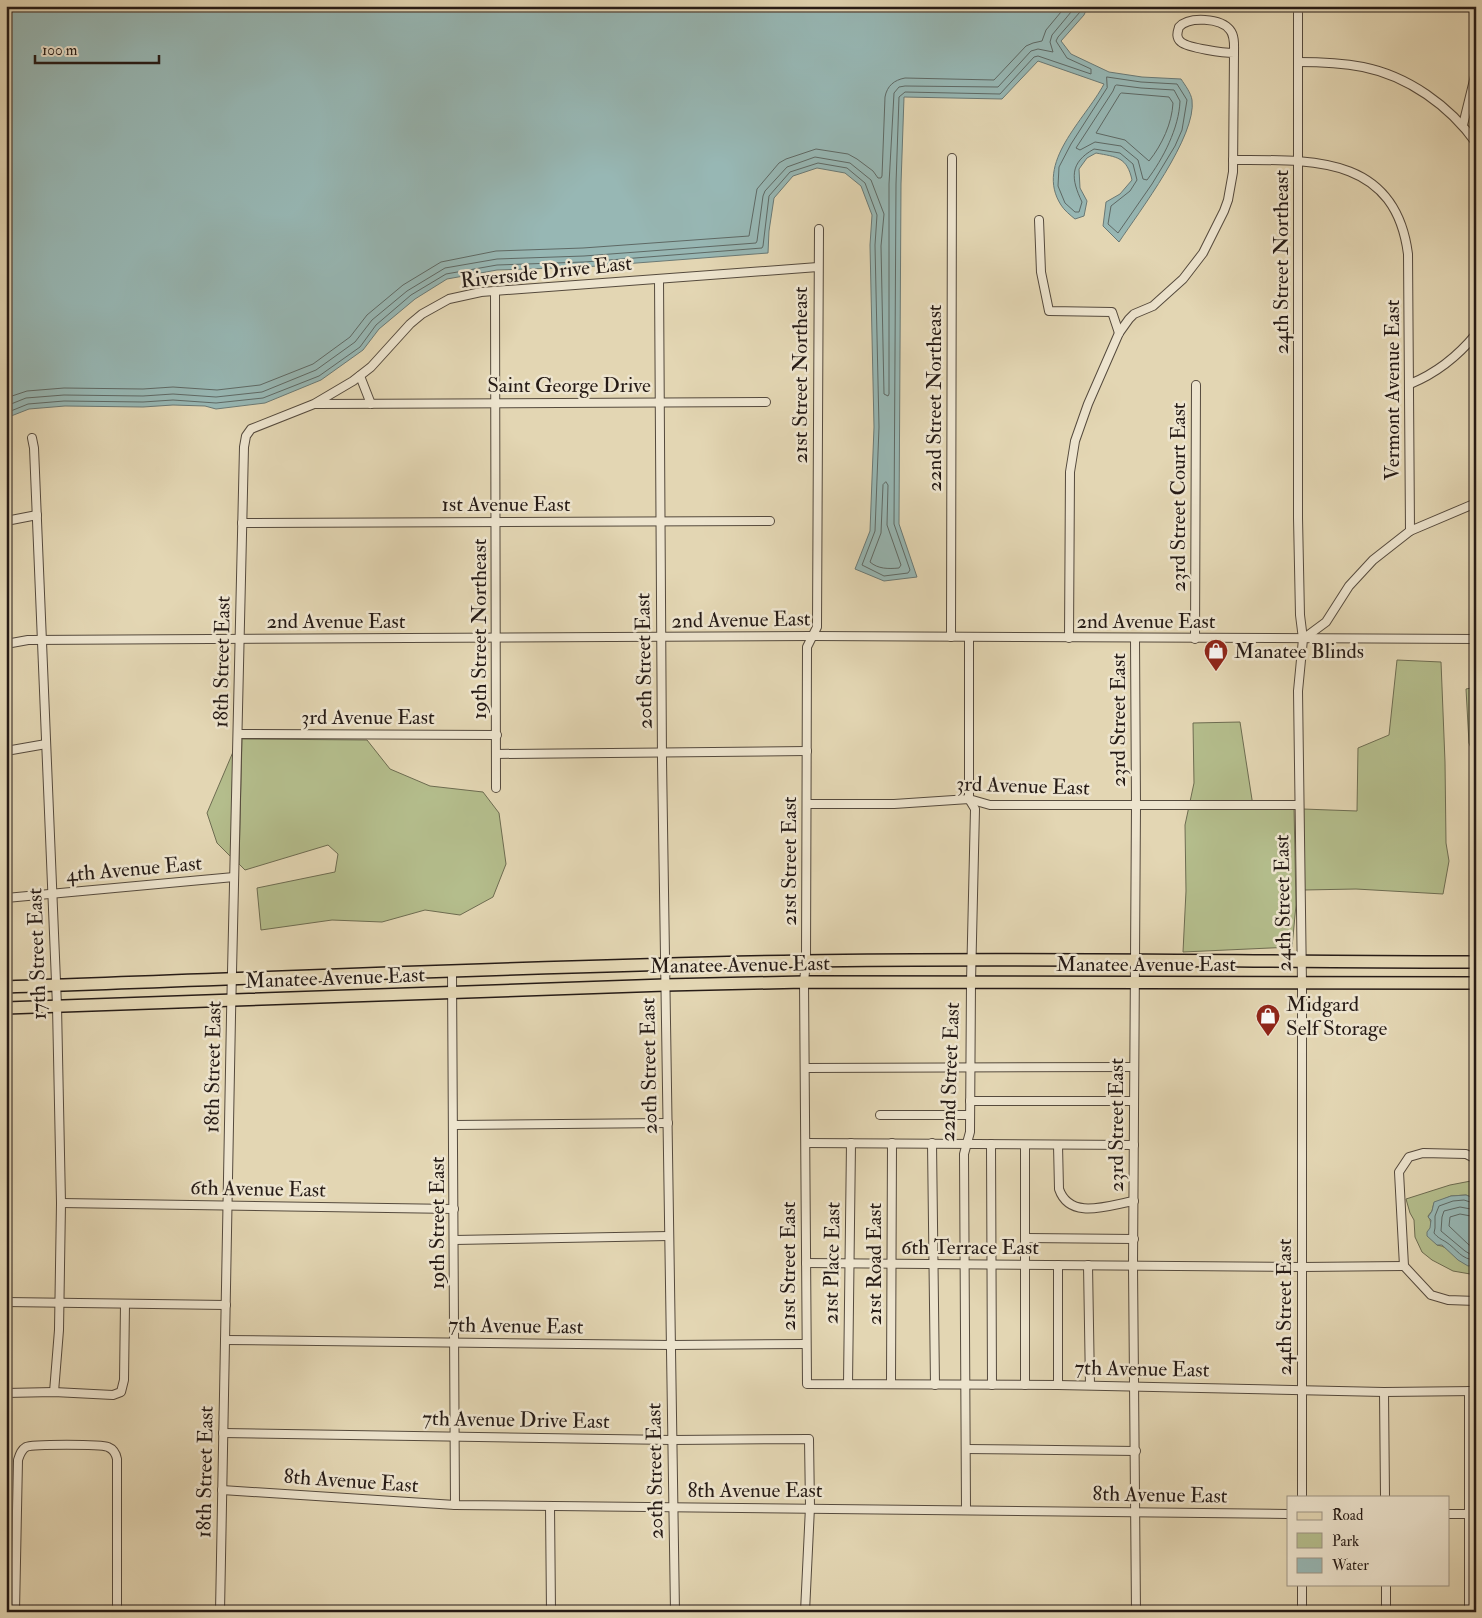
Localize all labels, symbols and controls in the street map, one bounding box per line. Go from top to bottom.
scale bar [35,32,159,64]
text: 100 m [42,41,78,60]
street label: 24th Street Northeast [1268,169,1295,354]
street label: Riverside Drive East [459,250,633,294]
street label: 21st Street Northeast [787,286,814,464]
street label: Vermont Avenue East [1379,299,1406,480]
street label: 22nd Street Northeast [921,304,948,492]
street label: Saint George Drive [487,372,651,399]
street label: 23rd Street Court East [1165,402,1192,592]
street label: 1st Avenue East [442,491,571,518]
street label: 19th Street Northeast [466,538,493,719]
street label: 20th Street East [629,592,659,729]
street label: 18th Street East [207,595,237,728]
street label: 2nd Avenue East [671,605,811,635]
street label: 2nd Avenue East [266,608,406,635]
street label: 2nd Avenue East [1076,608,1216,635]
shop icon: Manatee Blinds [1203,638,1229,672]
place label: Manatee Blinds [1234,638,1364,665]
street label: 23rd Street East [1105,653,1132,787]
street label: 3rd Avenue East [301,704,435,731]
street label: 3rd Avenue East [956,770,1090,802]
street label: 21st Street East [776,796,803,926]
street label: 24th Street East [1268,834,1298,972]
street label: 4th Avenue East [65,850,203,888]
street label: 17th Street East [21,887,53,1021]
street label: Manatee Avenue East [650,950,830,980]
street label: Manatee Avenue East [1056,951,1236,978]
street label: Manatee Avenue East [245,961,426,995]
place label: Midgard Self Storage [1286,991,1387,1042]
street label: 20th Street East [634,997,664,1134]
street label: 18th Street East [198,1000,228,1133]
street label: 22nd Street East [934,1002,966,1142]
shop icon: Midgard Self Storage [1255,1003,1281,1037]
street label: 23rd Street East [1103,1058,1130,1192]
street label: 19th Street East [424,1156,451,1290]
street label: 6th Avenue East [190,1174,326,1204]
street label: 21st Street East [775,1201,802,1331]
street label: 21st Place East [817,1201,847,1324]
street label: 21st Road East [861,1202,888,1325]
street label: 6th Terrace East [901,1234,1039,1261]
street label: 24th Street East [1271,1238,1298,1376]
street label: 7th Avenue East [448,1311,584,1341]
street label: 7th Avenue East [1074,1354,1210,1384]
street label: 20th Street East [640,1402,670,1539]
street label: 18th Street East [190,1405,220,1538]
street label: 7th Avenue Drive East [422,1405,610,1435]
street label: 8th Avenue East [283,1463,420,1499]
street label: 8th Avenue East [687,1477,823,1504]
street label: 8th Avenue East [1092,1480,1228,1510]
legend [1287,1496,1450,1586]
text: Road [1332,1506,1364,1525]
text: Park [1332,1532,1359,1551]
text: Water [1331,1556,1369,1575]

